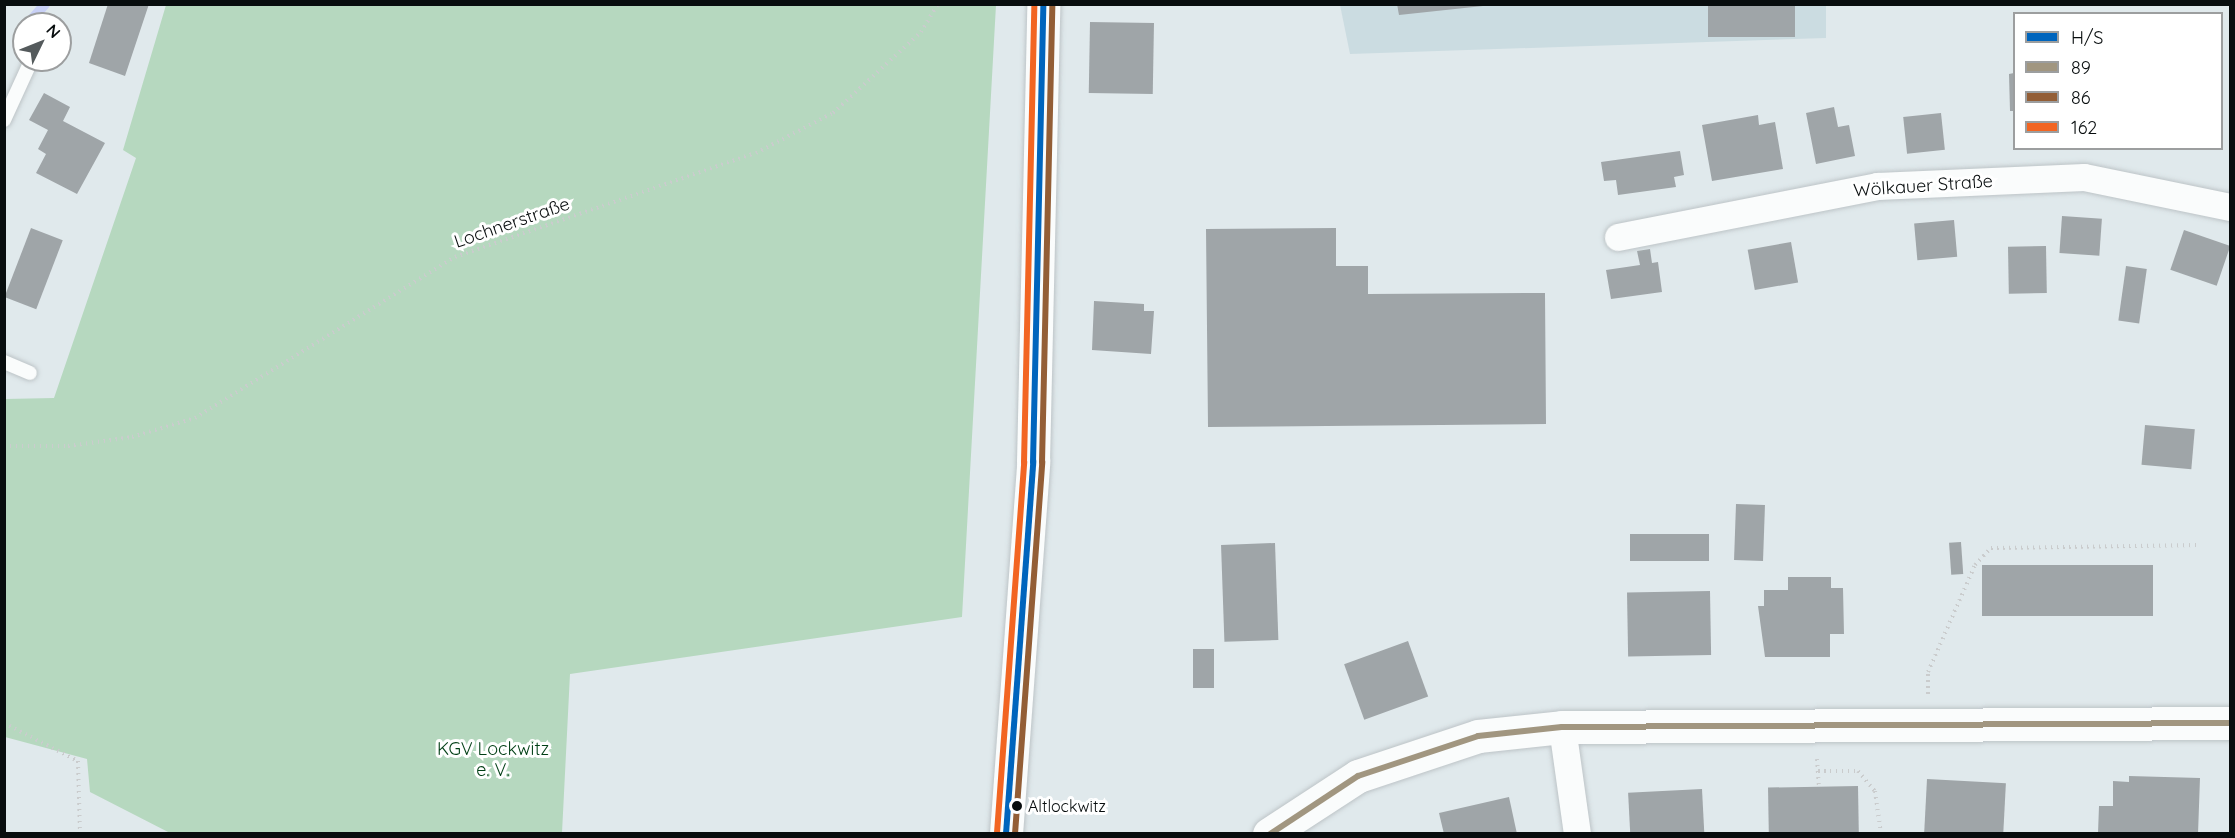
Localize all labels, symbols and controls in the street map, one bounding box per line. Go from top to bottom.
north arrow [12,12,72,72]
legend [2013,12,2223,150]
text: N [42,20,65,42]
text: H/S [2071,26,2103,49]
text: 89 [2071,56,2091,79]
text: 86 [2071,86,2090,109]
text: 162 [2071,116,2097,139]
street label: Wölkauer Straße [1852,170,1994,202]
street label: Lochnerstraße [451,193,573,253]
park label: KGV Lockwitz e. V. [437,739,549,782]
place label: Altlockwitz [1028,796,1106,816]
marker: Altlockwitz [1011,800,1023,812]

